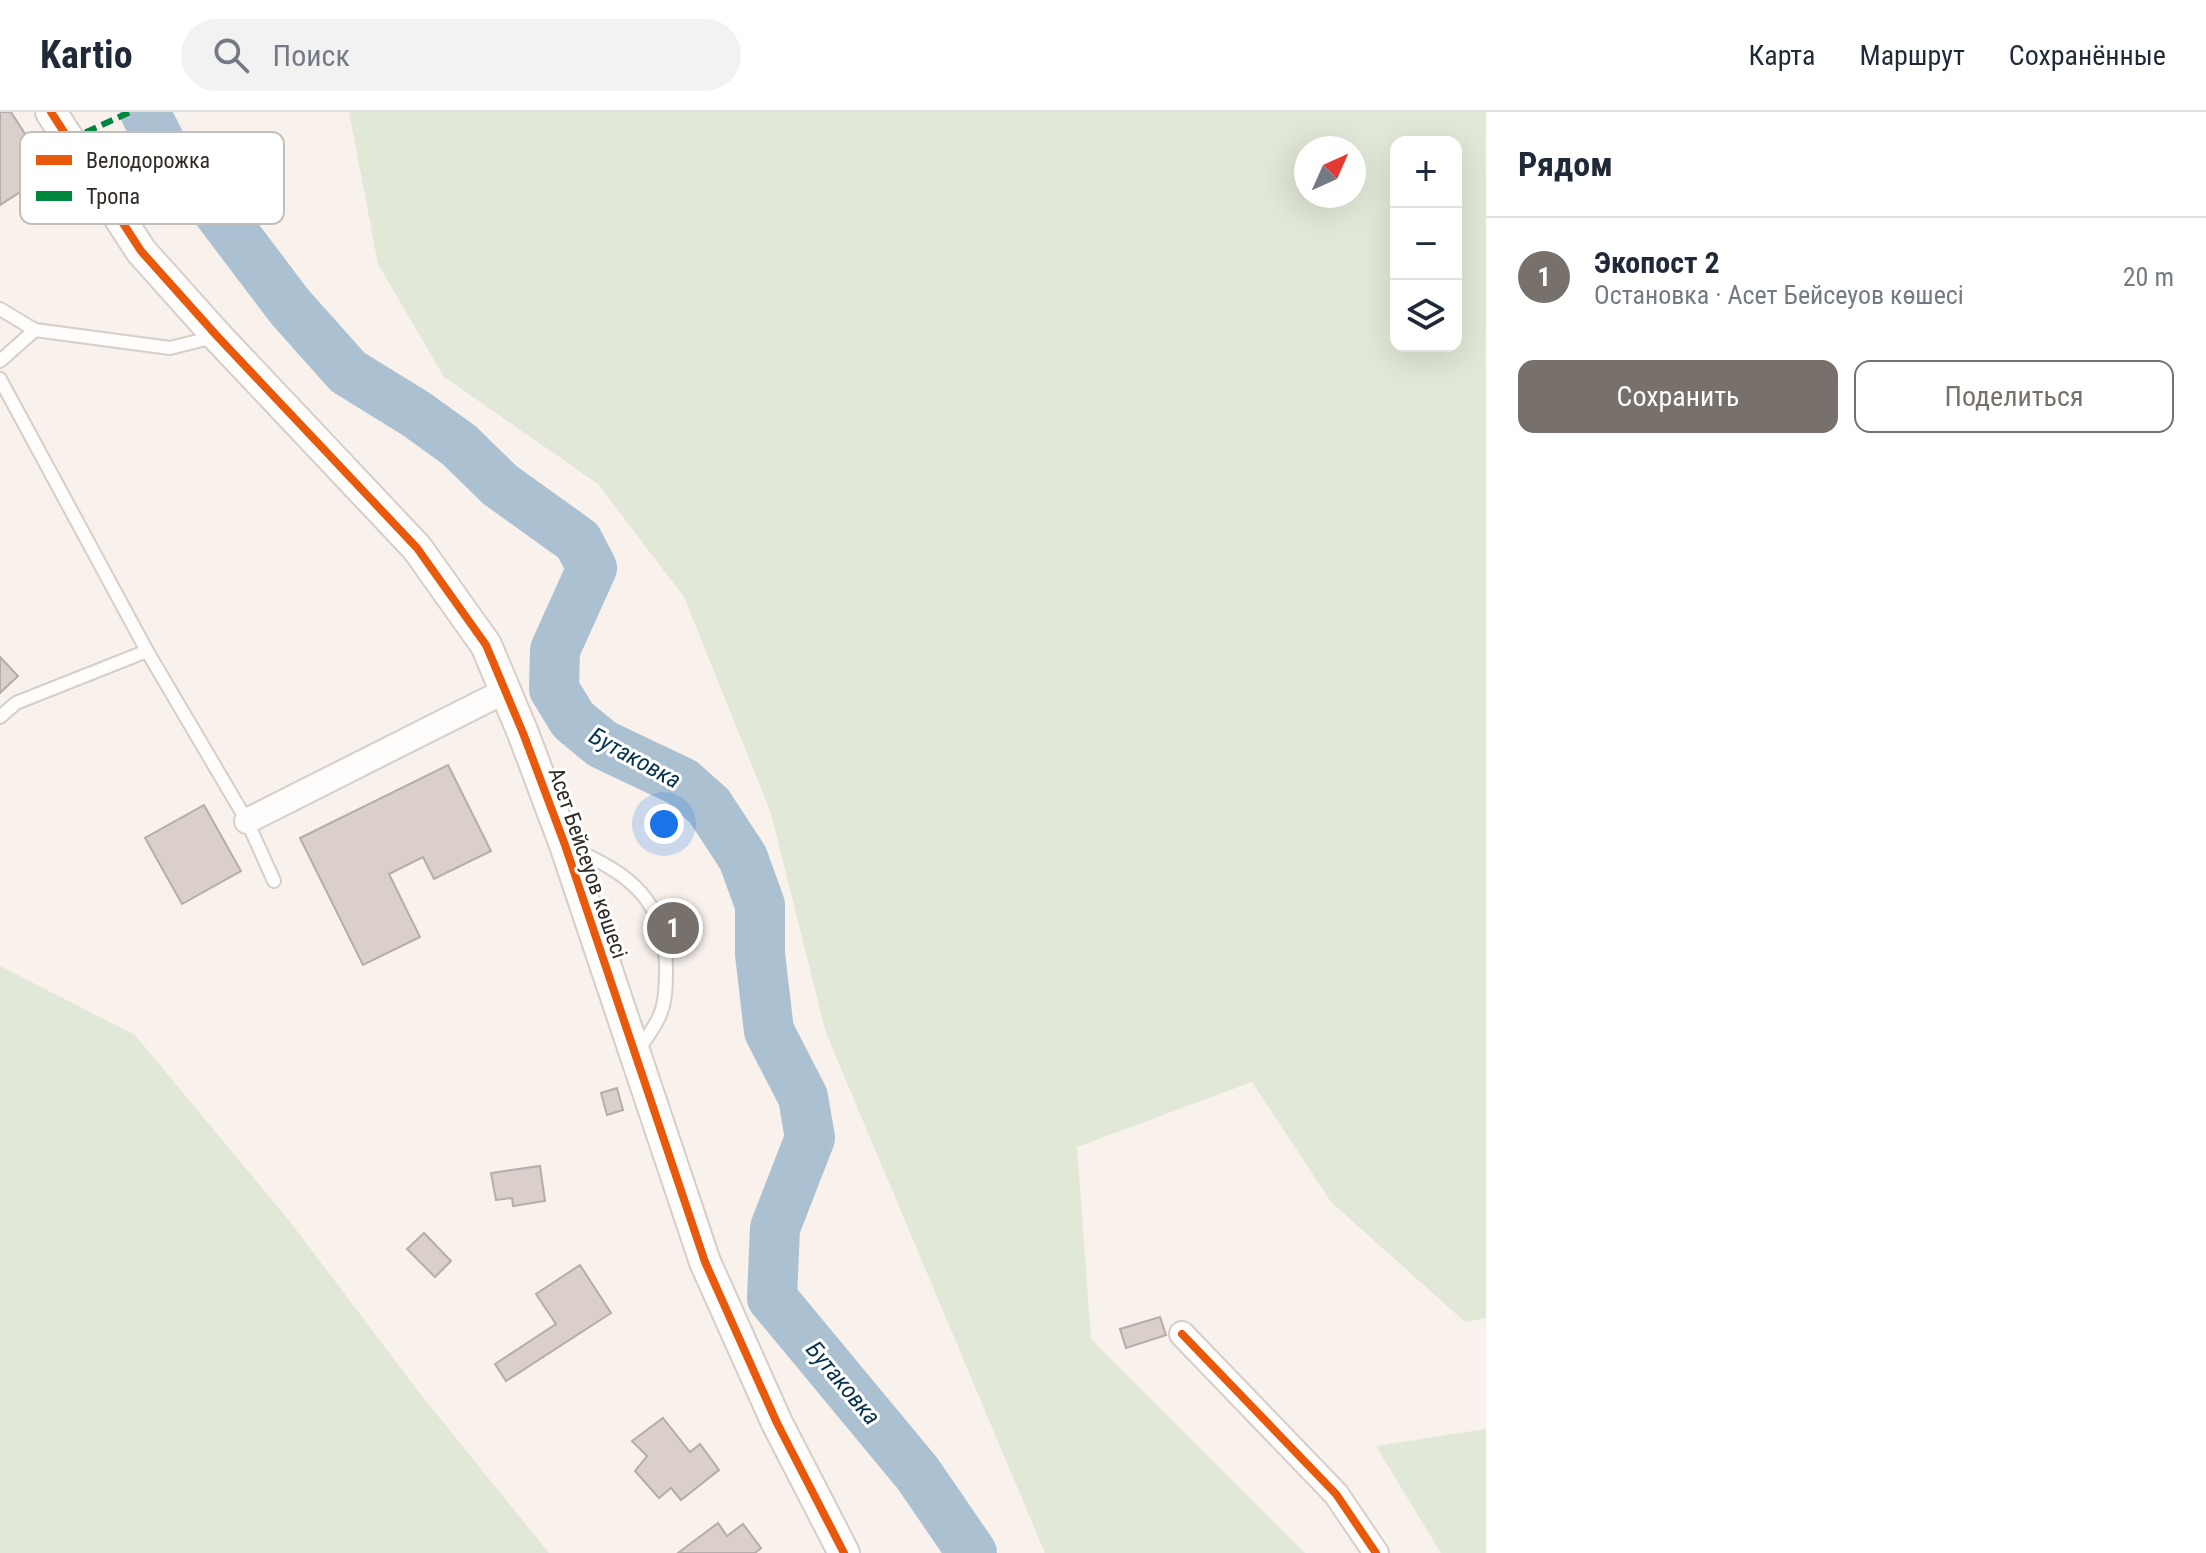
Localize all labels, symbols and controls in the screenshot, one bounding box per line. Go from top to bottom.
search box [181,19,741,91]
text: Kartio [40,33,133,77]
icon: search [209,33,253,77]
text: Поиск [273,38,350,73]
text: Карта [1749,39,1815,72]
text: Маршрут [1859,39,1965,72]
text: Сохранённые [2009,39,2166,72]
legend [20,132,284,224]
north arrow [1294,136,1366,208]
map controls [1390,136,1462,352]
button: + [1390,136,1462,208]
text: Рядом [1518,144,1613,184]
text: Велодорожка [86,148,210,173]
text: Тропа [86,184,140,209]
button: − [1390,208,1462,280]
text: Экопост 2 [1594,245,1720,280]
text: 1 [1537,262,1551,292]
text: 20 m [2123,262,2174,292]
button: layers [1390,280,1462,352]
text: Остановка · Асет Бейсеуов көшесі [1594,280,1964,310]
button: Сохранить [1518,360,1838,433]
button: Поделиться [1854,360,2174,433]
water label: Бутаковка [584,721,686,795]
street label: Асет Бейсеуов көшесі [544,764,632,962]
your location [644,804,684,844]
pin: 1 [647,898,699,958]
water label: Бутаковка [800,1336,886,1430]

